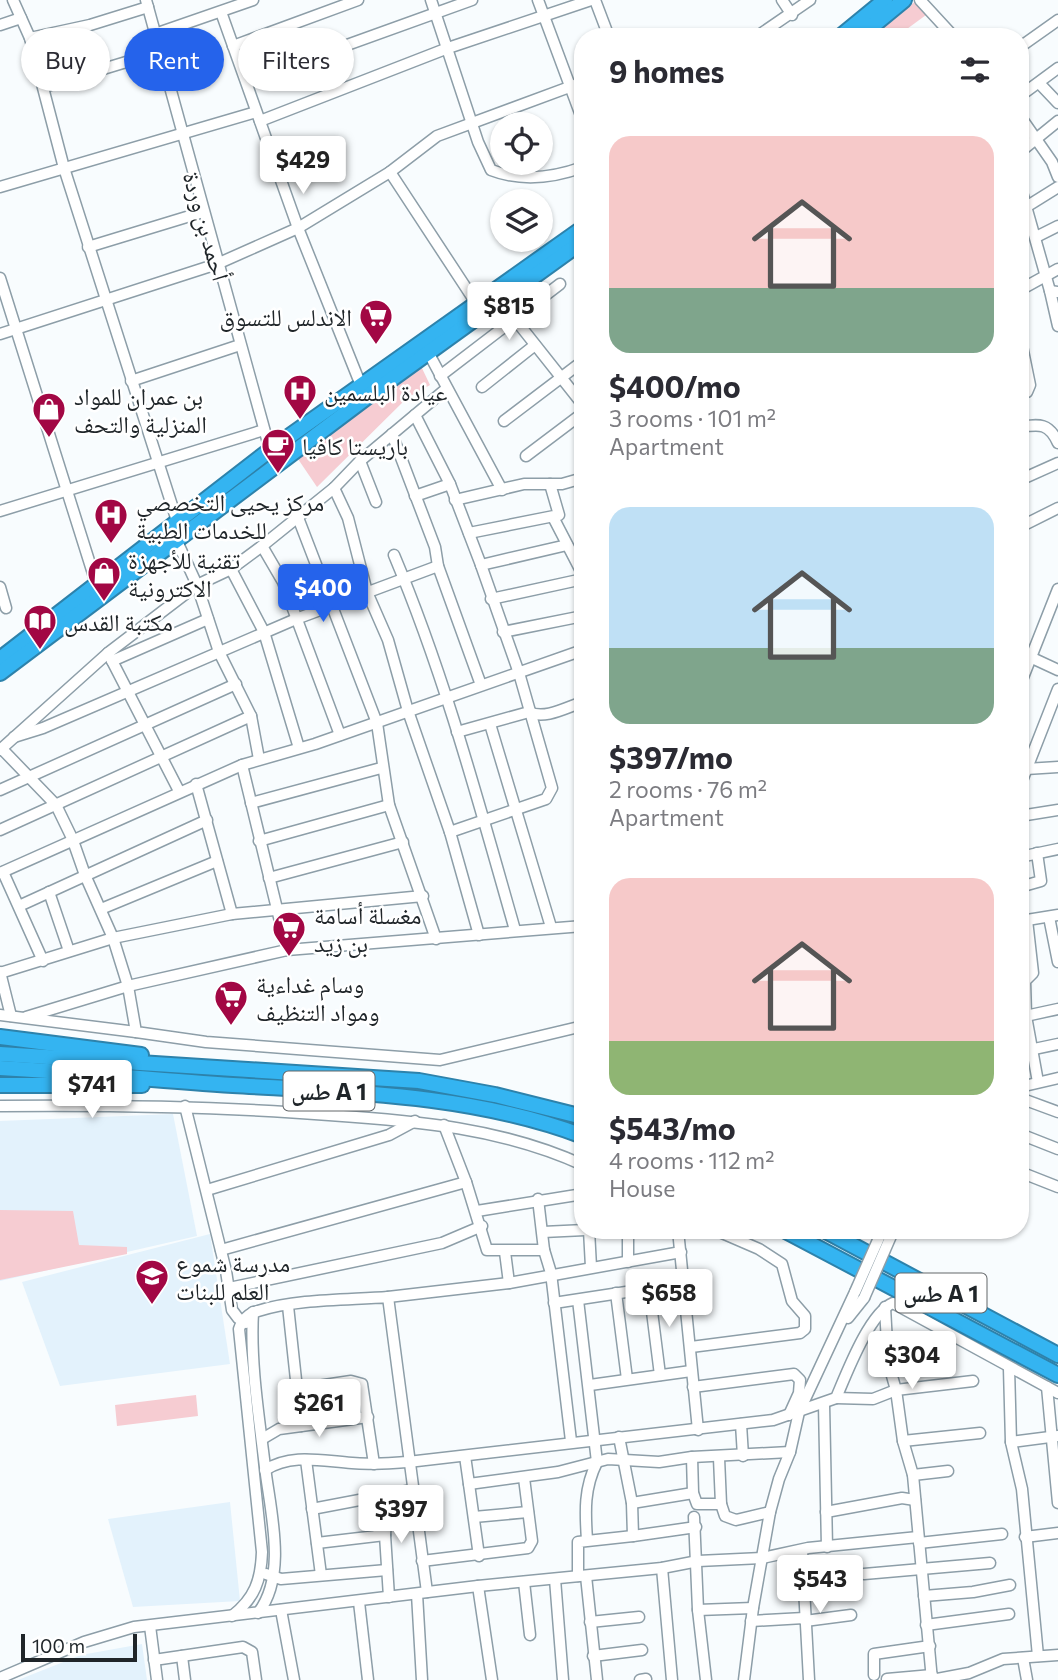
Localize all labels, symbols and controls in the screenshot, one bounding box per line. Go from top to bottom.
chip: Buy [21,28,110,91]
chip: Rent [124,28,224,91]
chip: Filters [238,28,354,91]
icon: filters [956,51,994,89]
text: 9 homes [609,52,724,89]
map controls [490,112,553,252]
button: locate [490,112,553,175]
pin: $429 [262,136,344,196]
text: $429 [276,145,330,173]
street label: أحمد بن وردة [177,168,236,284]
icon: home [739,181,865,307]
button: layers [490,189,553,252]
pin: $815 [468,282,550,342]
text: $815 [483,291,535,319]
supermarket icon: الاندلس للتسوق [357,297,395,346]
place label: الاندلس للتسوق [220,302,352,332]
text: $400/mo [609,367,741,404]
hospital icon: عيادة البلسمين [281,372,319,421]
place label: عيادة البلسمين [324,377,447,407]
place label: بن عمران للمواد المنزلية والتحف [74,381,207,438]
shop icon: بن عمران للمواد المنزلية والتحف [30,390,68,439]
text: 3 rooms · 101 m² [609,404,776,432]
cafe icon: باريستا كافيا [259,426,297,475]
place label: باريستا كافيا [302,431,408,460]
text: Apartment [609,432,724,460]
place label: مركز يحيى التخصصي للخدمات الطبية [136,487,324,544]
hospital icon: مركز يحيى التخصصي للخدمات الطبية [92,496,130,545]
place label: تقنية للأجهزة الاكترونية [128,545,240,602]
icon: home [739,552,865,678]
shop icon: تقنية للأجهزة الاكترونية [85,554,123,603]
pin: $400 [282,564,364,624]
text: $400 [294,573,352,601]
library icon: مكتبة القدس [21,602,59,651]
place label: مكتبة القدس [64,607,173,637]
text: $397/mo [609,738,733,775]
text: 2 rooms · 76 m² [609,775,767,803]
text: Apartment [609,803,724,831]
place label: مغسلة أسامة بن زيد [314,900,421,958]
supermarket icon: مغسلة أسامة بن زيد [270,909,308,958]
icon: home [739,923,865,1049]
place label: وسام غداءية ومواد التنظيف [256,969,379,1026]
supermarket icon: وسام غداءية ومواد التنظيف [212,978,250,1027]
pin: $741 [51,1060,133,1120]
text: $741 [68,1069,116,1097]
road number: طس A 1 [284,1072,374,1110]
text: $543/mo [609,1109,736,1146]
text: 4 rooms · 112 m² [609,1146,774,1174]
text: House [609,1174,675,1202]
place label: مدرسة شموع العلم للبنات [176,1248,290,1308]
school or university icon: مدرسة شموع العلم للبنات [133,1257,171,1306]
pin: $658 [628,1270,710,1329]
road number: طس A 1 [895,1274,986,1312]
text: $658 [641,1278,697,1306]
pin: $304 [871,1332,953,1391]
text: $304 [884,1340,940,1368]
pin: $261 [278,1380,360,1439]
text: $261 [294,1388,344,1416]
pin: $397 [360,1486,442,1545]
text: $397 [374,1494,428,1522]
pin: $543 [779,1556,861,1615]
text: $543 [793,1564,847,1592]
scale bar [21,1631,136,1663]
text: 100 m [32,1634,85,1657]

